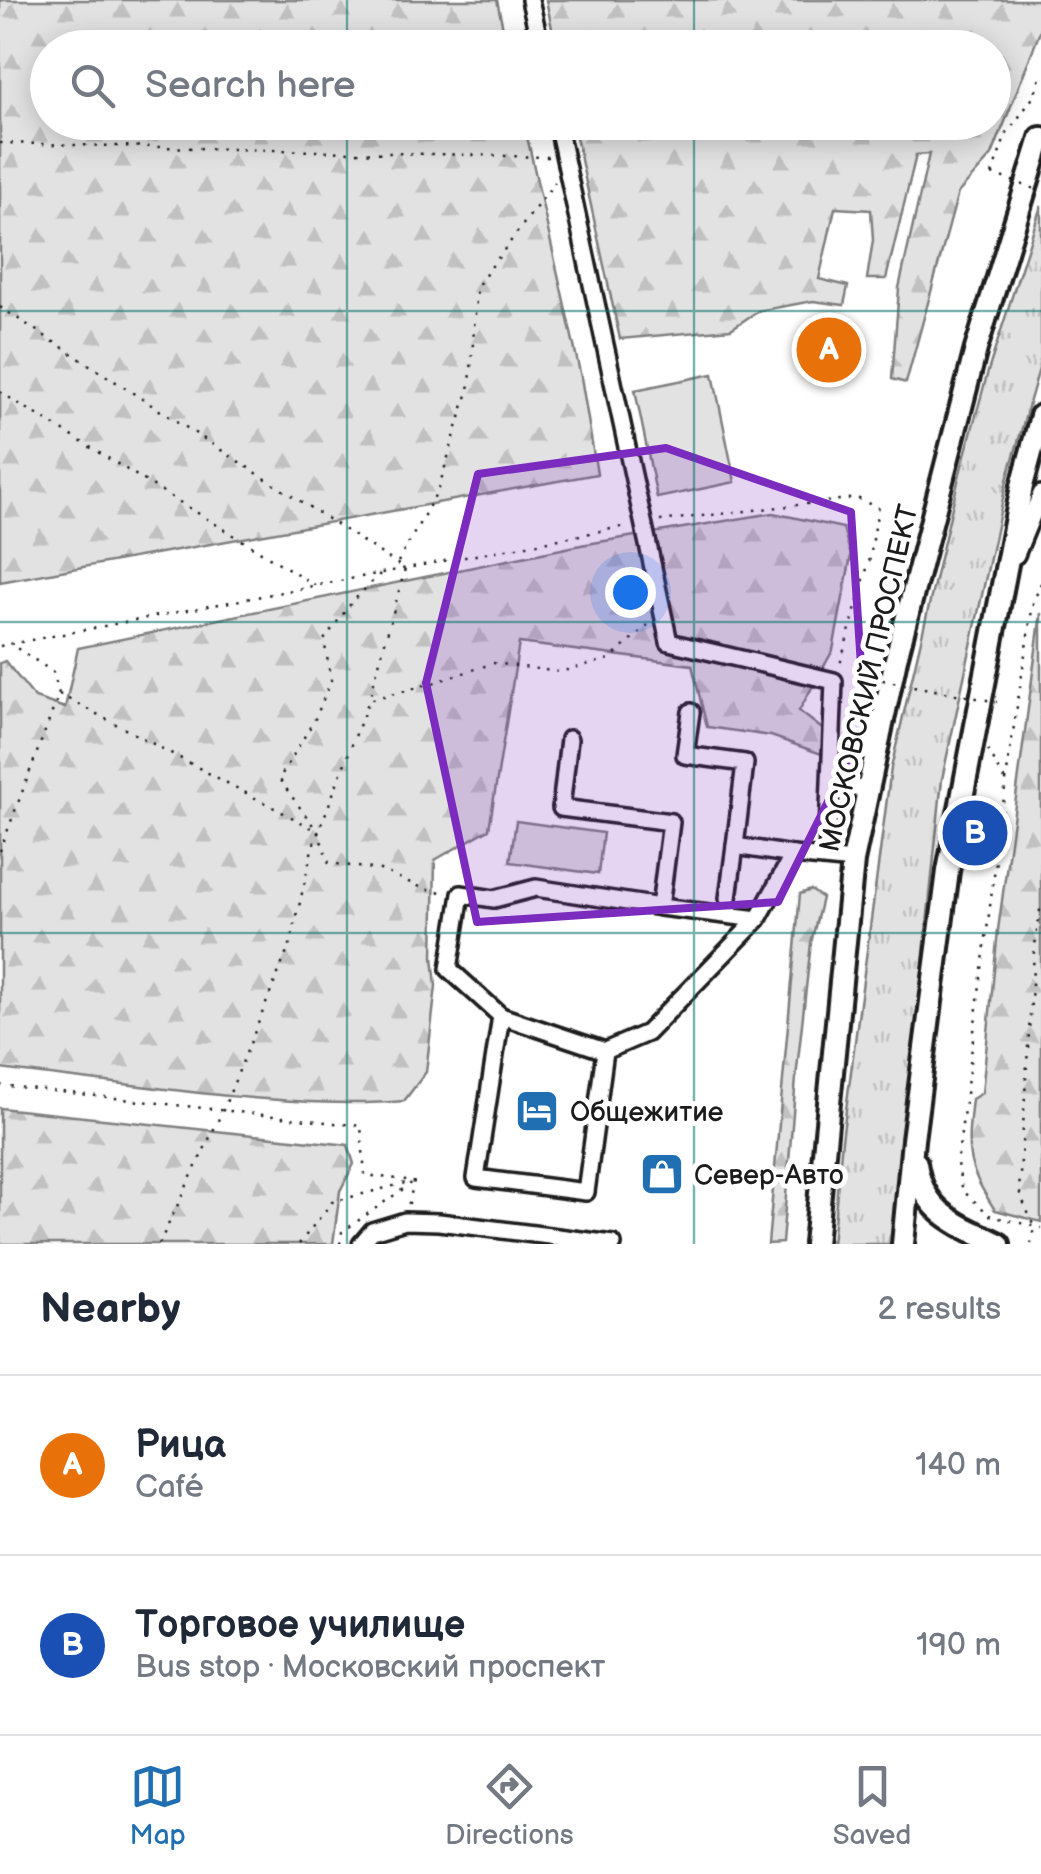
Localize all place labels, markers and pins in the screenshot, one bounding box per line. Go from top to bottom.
pin: A [796,312,862,388]
pin: B [942,796,1008,870]
hotel icon: Общежитие [514,1088,560,1134]
place label: Общежитие [570,1096,723,1129]
shop icon: Север-Авто [639,1151,685,1197]
place label: Север-Авто [694,1159,844,1192]

